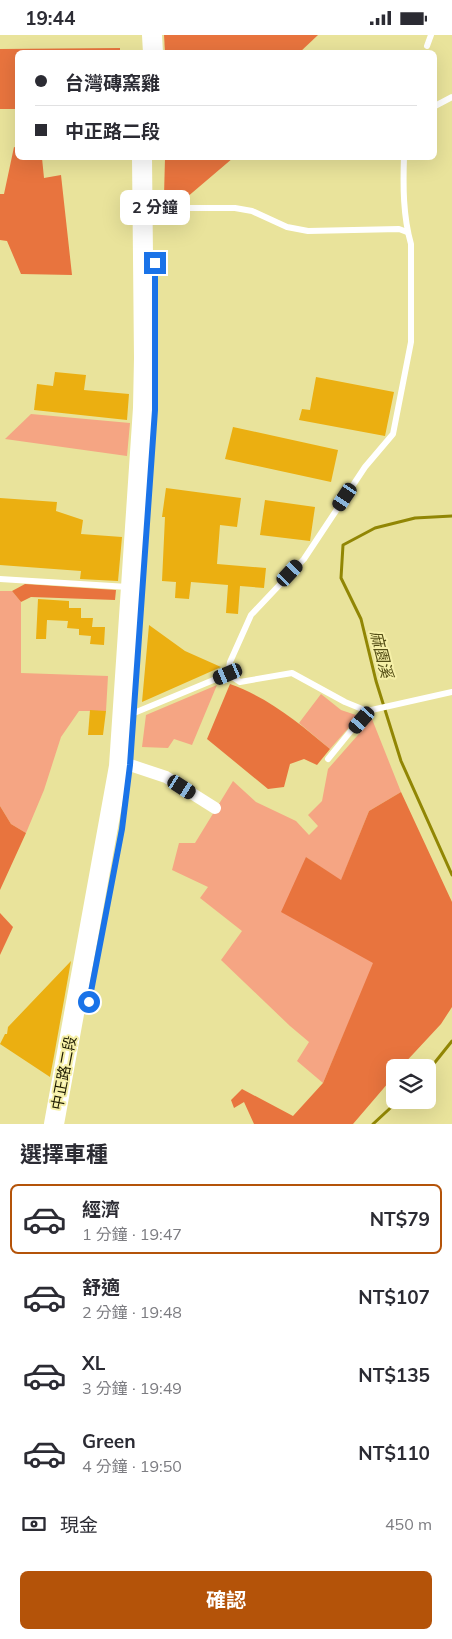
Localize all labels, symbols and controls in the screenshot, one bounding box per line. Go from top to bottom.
text: 19:44 [25,6,75,30]
text: 台灣磚窯雞 [65,71,160,95]
text: 中正路二段 [65,119,160,143]
callout: 2 分鐘 [120,191,190,225]
text: 2 分鐘 [132,197,178,217]
route end [144,252,166,274]
car [330,480,359,514]
car [274,557,305,589]
water label: 麻園溪 [366,628,398,682]
car [211,661,244,687]
car [346,704,377,736]
car [165,773,198,801]
route start [78,991,100,1013]
street label: 中正路二段 [47,1034,80,1112]
map controls [386,1059,436,1109]
button: layers [386,1059,436,1109]
text: 選擇車種 [20,1140,108,1168]
icon: car [22,1197,67,1242]
text: 經濟 [82,1197,120,1221]
text: NT$79 [370,1207,430,1231]
text: 1 分鐘 · 19:47 [82,1224,182,1244]
icon: car [22,1275,67,1320]
text: 舒適 [82,1275,120,1299]
text: NT$107 [358,1285,430,1309]
text: 2 分鐘 · 19:48 [82,1302,182,1322]
text: XL [82,1351,105,1375]
icon: car [22,1353,67,1398]
text: NT$135 [358,1363,430,1387]
text: 3 分鐘 · 19:49 [82,1378,182,1398]
text: Green [82,1429,136,1453]
icon: car [22,1431,67,1476]
text: NT$110 [358,1441,430,1465]
text: 4 分鐘 · 19:50 [82,1456,182,1476]
icon: cash [20,1510,48,1538]
text: 現金 [60,1513,98,1537]
text: 450 m [385,1514,432,1534]
button: 確認 [20,1571,432,1629]

